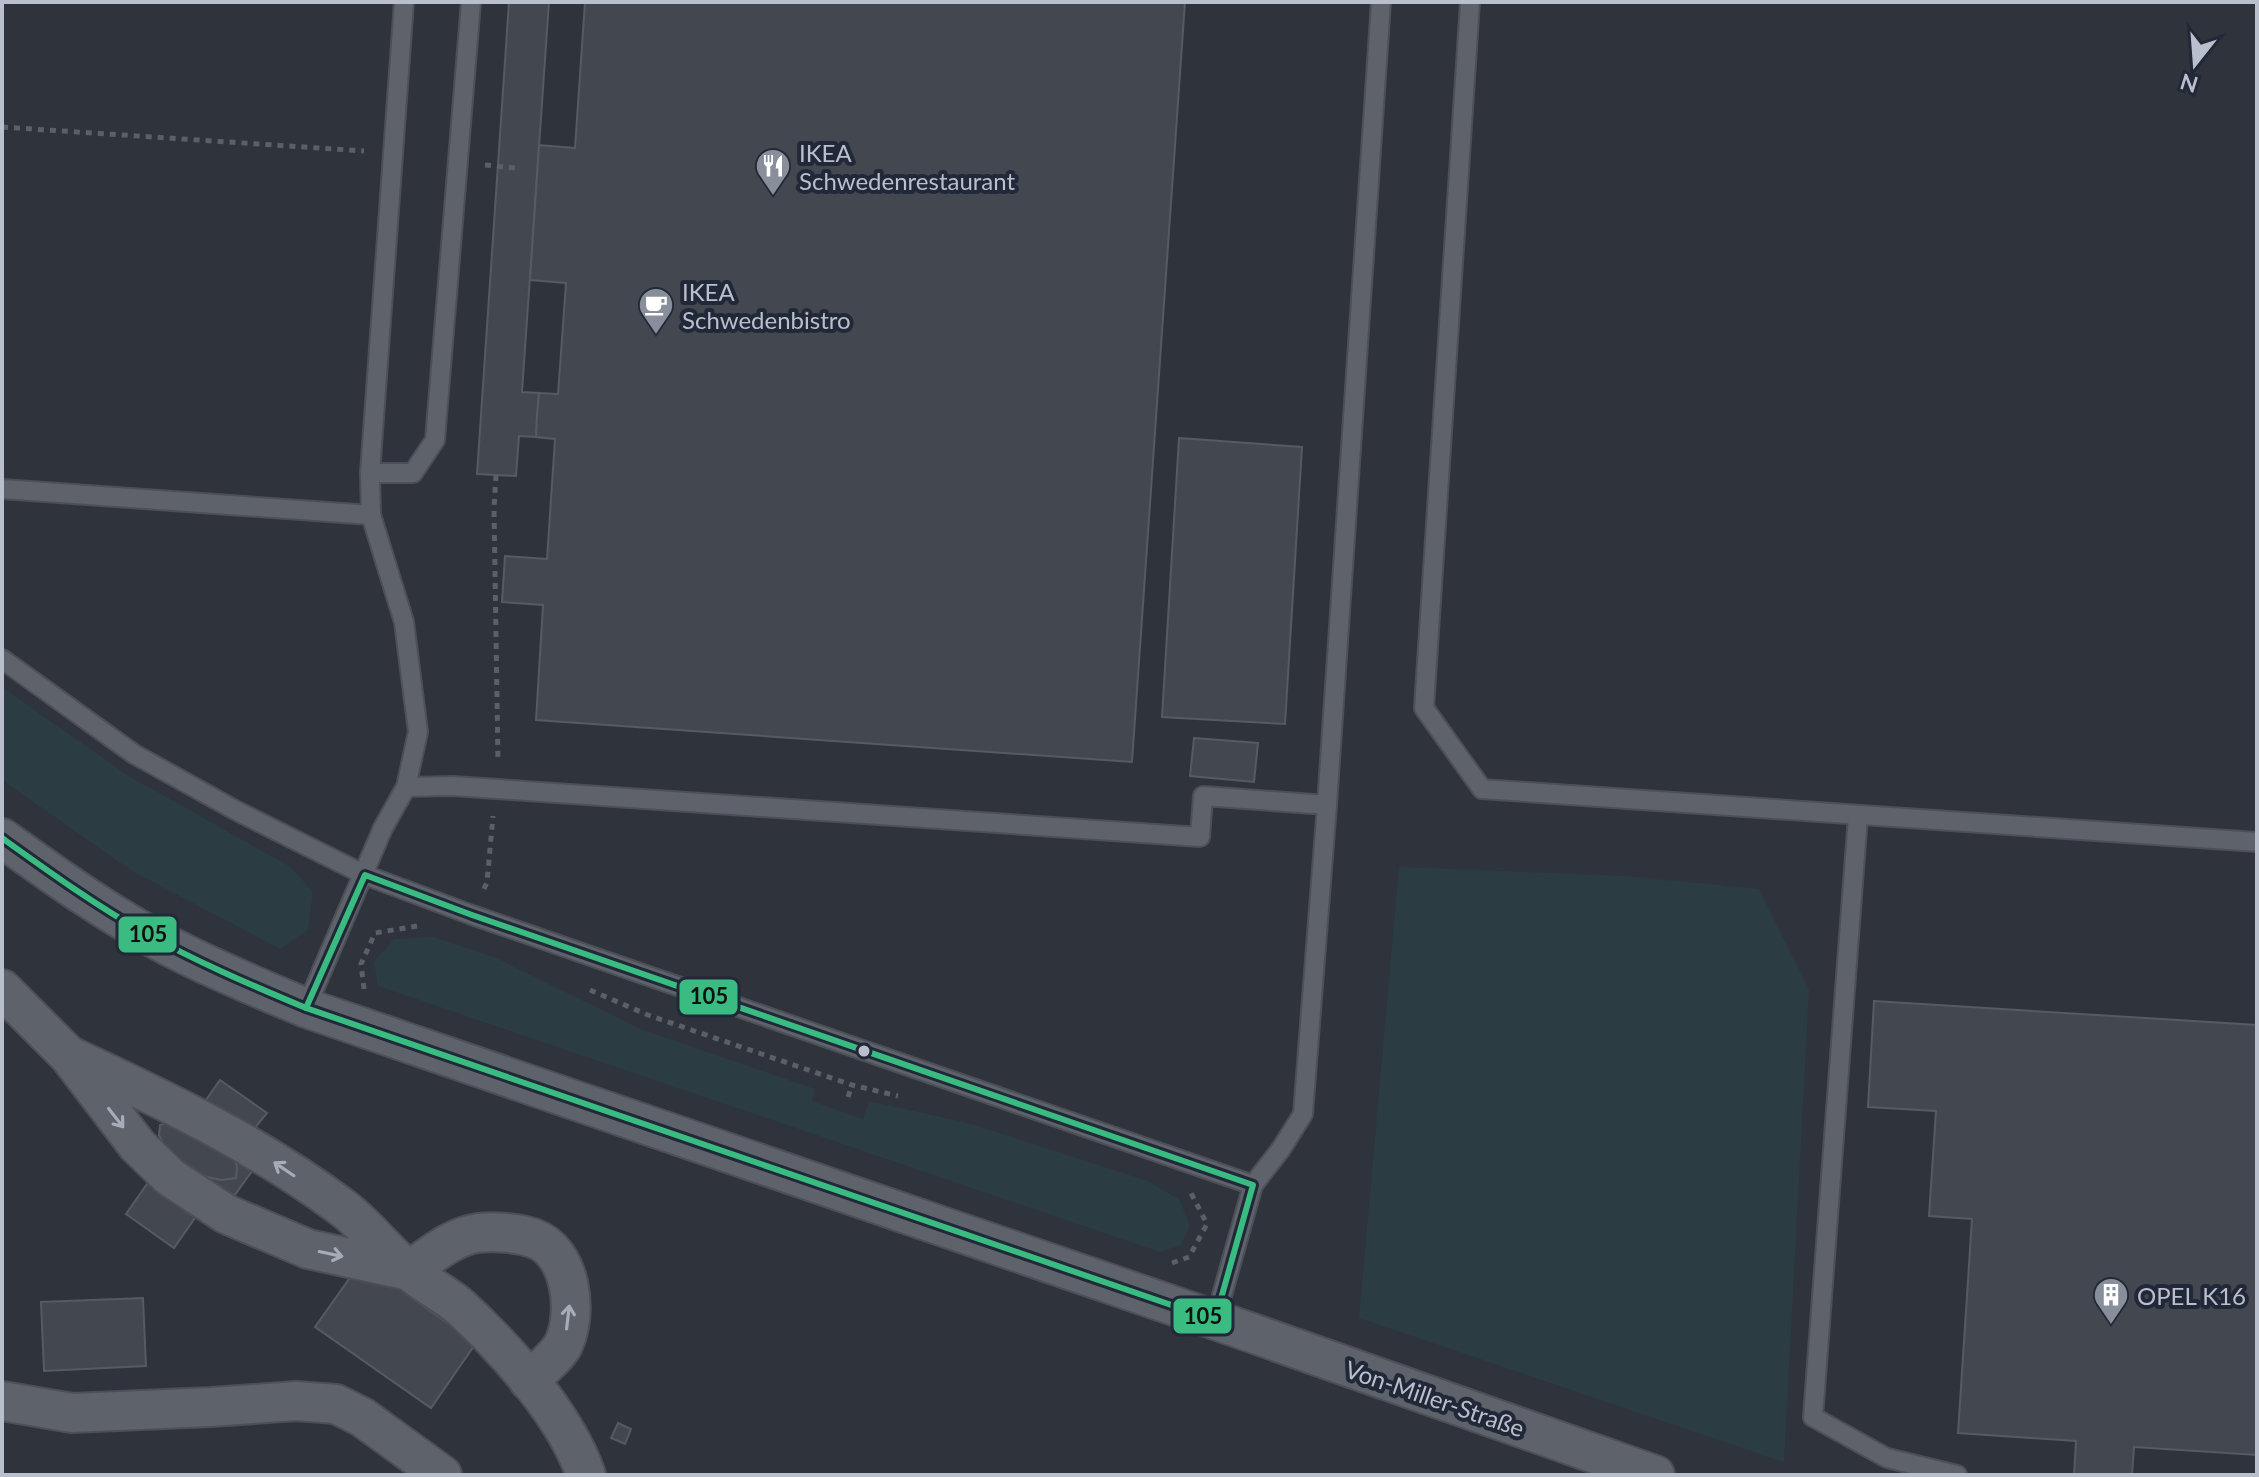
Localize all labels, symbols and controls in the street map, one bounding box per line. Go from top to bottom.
north arrow [2155,24,2235,104]
text: N [2177,68,2201,99]
place label: IKEA Schwedenrestaurant [799,138,1016,195]
restaurant icon: IKEA Schwedenrestaurant [754,147,792,197]
place label: IKEA Schwedenbistro [682,277,851,334]
cafe icon: IKEA Schwedenbistro [637,286,675,336]
line badge: 105 [117,915,178,954]
text: 105 [129,920,167,947]
line badge: 105 [678,978,739,1016]
text: 105 [690,982,728,1009]
unlabelled marker [856,1043,872,1059]
one-way arrow [107,1107,125,1128]
one-way arrow [273,1160,296,1176]
one-way arrow [318,1247,344,1262]
building icon: OPEL K16 [2092,1276,2130,1326]
place label: OPEL K16 [2137,1281,2246,1310]
line badge: 105 [1172,1297,1233,1335]
text: 105 [1184,1302,1222,1329]
one-way arrow [561,1304,576,1330]
street label: Von-Miller-Straße [1342,1354,1528,1442]

